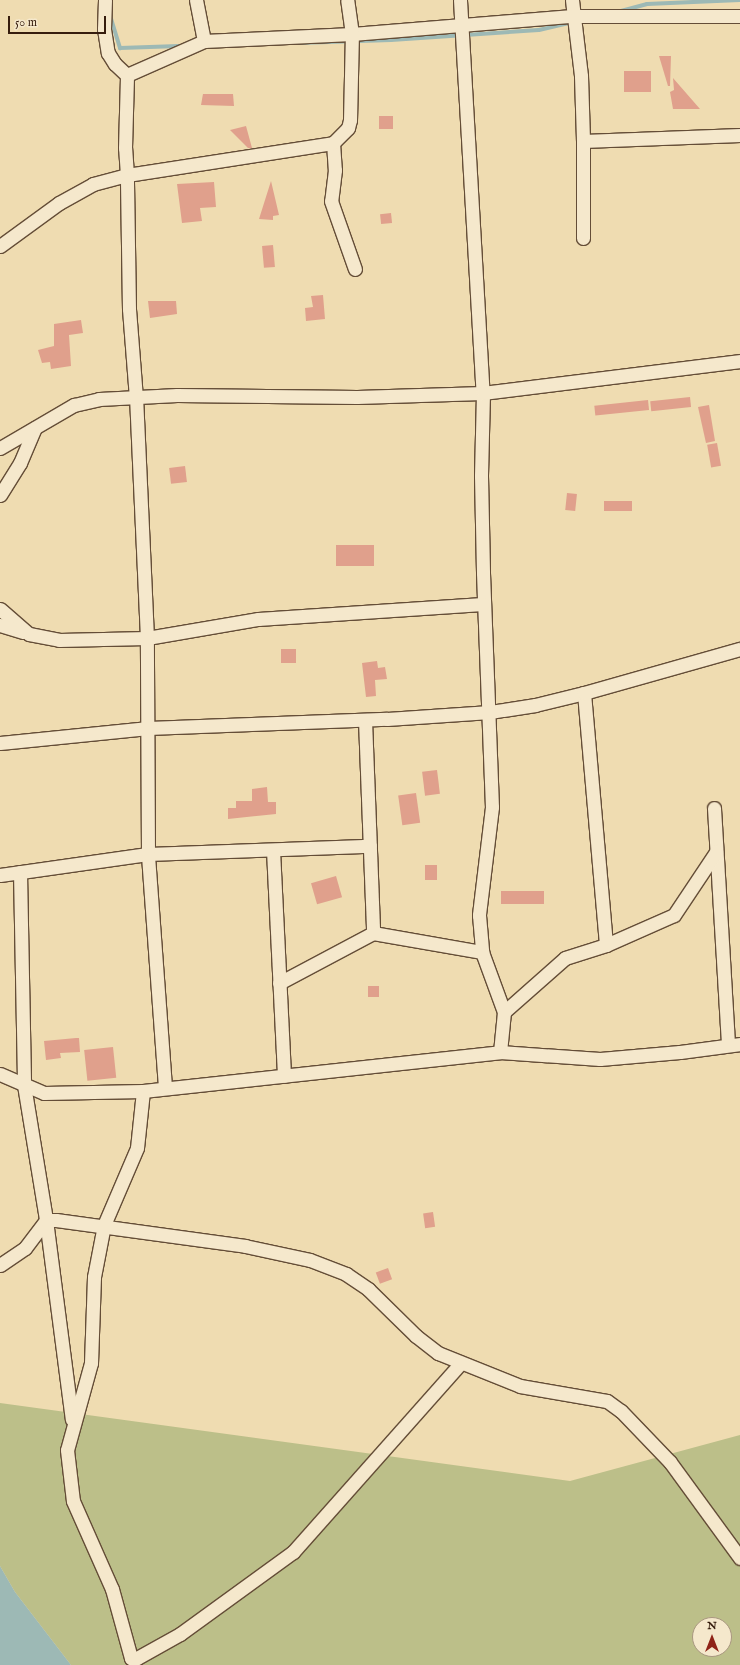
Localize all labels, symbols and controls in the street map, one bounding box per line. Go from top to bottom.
scale bar [10,8,108,34]
text: 50 m [15,15,37,30]
north arrow [692,1617,732,1657]
text: N [707,1619,717,1633]

